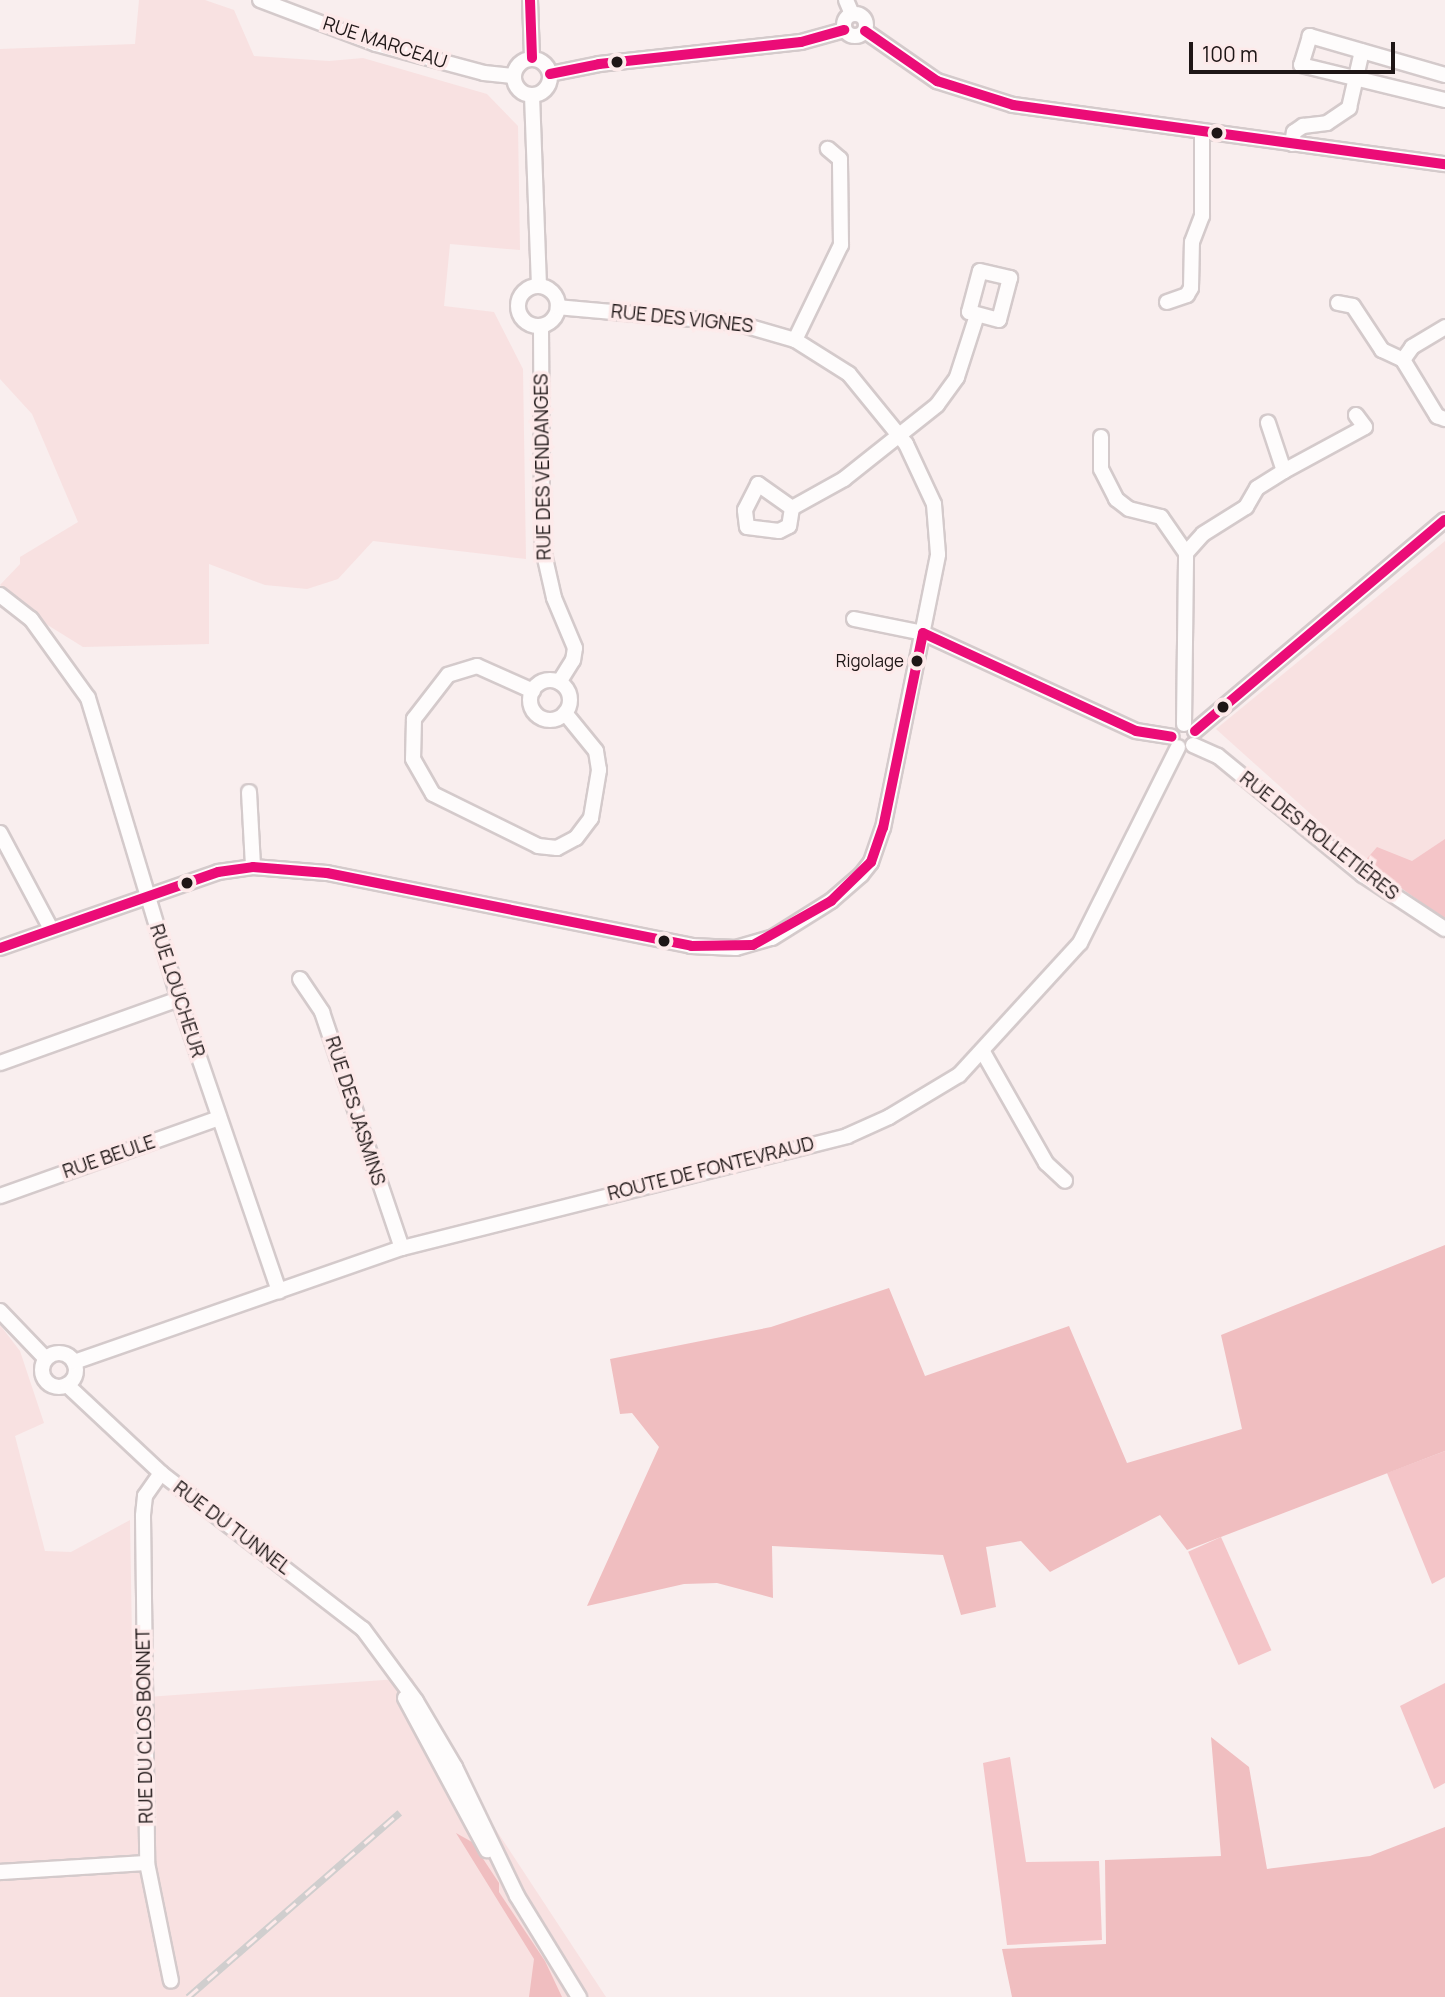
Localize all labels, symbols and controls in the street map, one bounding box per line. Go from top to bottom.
street label: RUE MARCEAU [320,12,450,74]
scale bar [1193,28,1400,72]
text: 100 m [1202,40,1258,68]
unlabelled marker [610,55,624,69]
unlabelled marker [1210,126,1224,140]
street label: RUE DES VIGNES [610,300,754,338]
street label: RUE DES VENDANGES [530,373,556,561]
place label: Rigolage [836,651,904,671]
marker: Rigolage [910,654,924,668]
unlabelled marker [1216,700,1230,714]
street label: RUE DES ROLLETIÈRES [1235,767,1403,905]
unlabelled marker [180,876,194,890]
street label: RUE LOUCHEUR [145,921,209,1061]
unlabelled marker [657,934,671,948]
street label: RUE DES JASMINS [320,1034,390,1188]
street label: RUE BEULE [60,1131,158,1183]
street label: ROUTE DE FONTEVRAUD [605,1132,817,1206]
street label: RUE DU TUNNEL [169,1476,295,1580]
street label: RUE DU CLOS BONNET [132,1628,158,1824]

